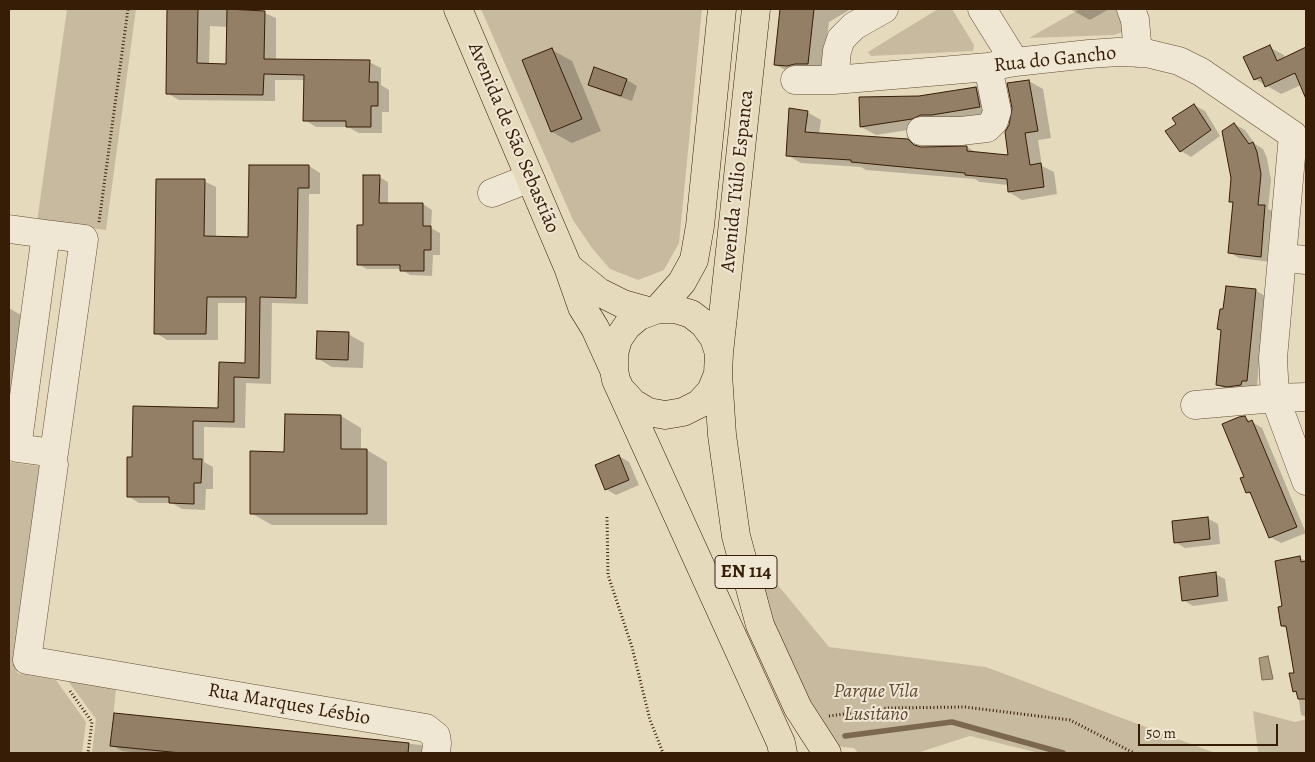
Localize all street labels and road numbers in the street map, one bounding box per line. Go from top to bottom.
street label: Avenida de São Sebastião [462,39,564,237]
street label: Rua do Gancho [993,42,1117,78]
street label: Avenida Túlio Espanca [716,89,760,273]
road number: EN 114 [715,556,777,588]
street label: Rua Marques Lésbio [206,679,372,731]

